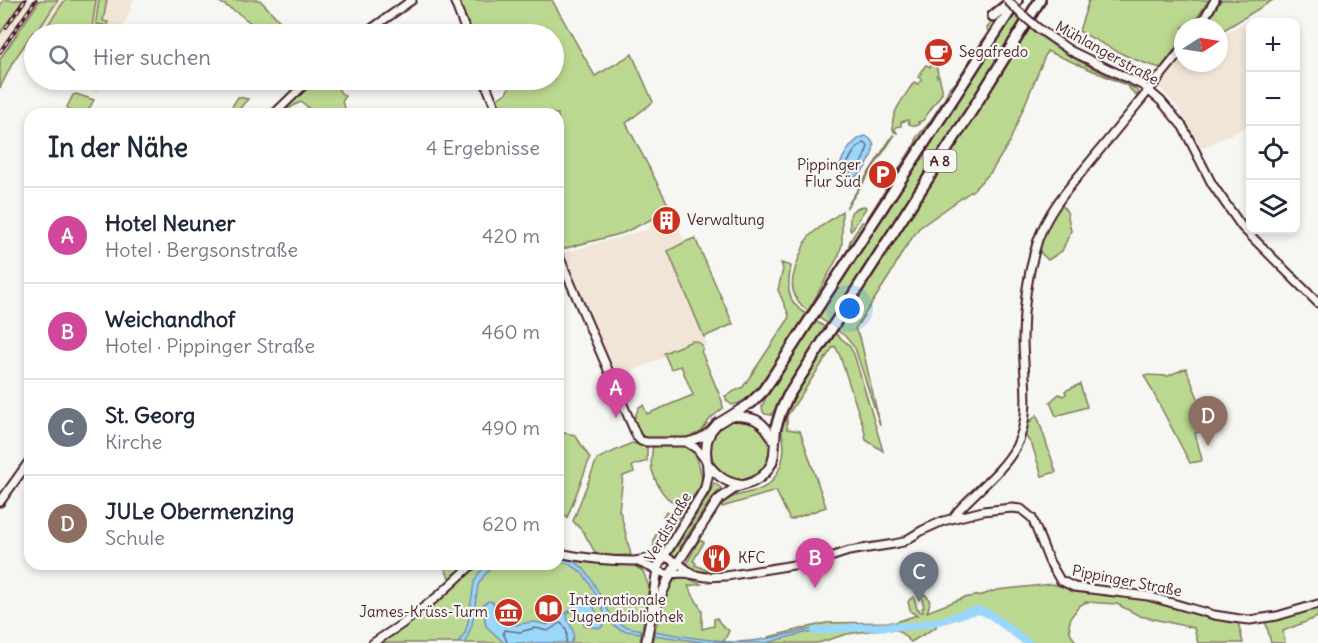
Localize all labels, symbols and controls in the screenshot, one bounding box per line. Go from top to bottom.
street label: Mühlangerstraße [1052,16,1162,89]
north arrow [1174,18,1228,72]
map controls [1246,18,1300,234]
button: + [1246,18,1300,72]
search box [24,24,564,90]
cafe icon: Segafredo [922,36,954,68]
icon: search [45,41,78,74]
place label: Segafredo [959,42,1028,61]
text: Hier suchen [93,43,211,71]
button: − [1246,72,1300,126]
button: locate [1246,126,1300,180]
text: In der Nähe [48,131,188,164]
text: 4 Ergebnisse [426,135,540,160]
road number: A 8 [924,150,956,172]
place label: Pippinger Flur Süd [797,155,861,191]
parking icon: Pippinger Flur Süd [866,158,898,190]
button: layers [1246,180,1300,234]
building icon: Verwaltung [650,204,682,236]
text: Hotel Neuner [105,209,236,237]
place label: Verwaltung [687,210,765,229]
text: A [61,223,74,248]
text: 420 m [482,223,540,248]
text: Hotel · Bergsonstraße [105,237,298,262]
your location [835,294,864,323]
text: Weichandhof [105,305,235,333]
text: B [61,319,74,344]
text: 460 m [481,319,540,344]
text: Hotel · Pippinger Straße [105,333,315,358]
pin: A [596,368,636,418]
pin: D [1188,396,1228,446]
text: St. Georg [105,401,195,429]
text: C [61,415,74,440]
text: 490 m [481,415,540,440]
text: Kirche [105,429,162,454]
street label: Verdistraße [640,488,695,565]
text: JULe Obermenzing [105,497,294,525]
text: D [60,511,75,536]
text: 620 m [482,511,540,536]
text: Schule [105,525,165,550]
pin: B [796,538,834,588]
restaurant icon: KFC [701,542,733,574]
place label: KFC [738,548,766,567]
pin: C [900,552,938,602]
street label: Pippinger Straße [1071,561,1184,600]
place label: Internationale Jugendbibliothek [569,590,684,626]
library icon: Internationale Jugendbibliothek [532,593,564,625]
museum icon: James-Krüss-Turm [493,596,525,628]
place label: James-Krüss-Turm [359,602,488,621]

